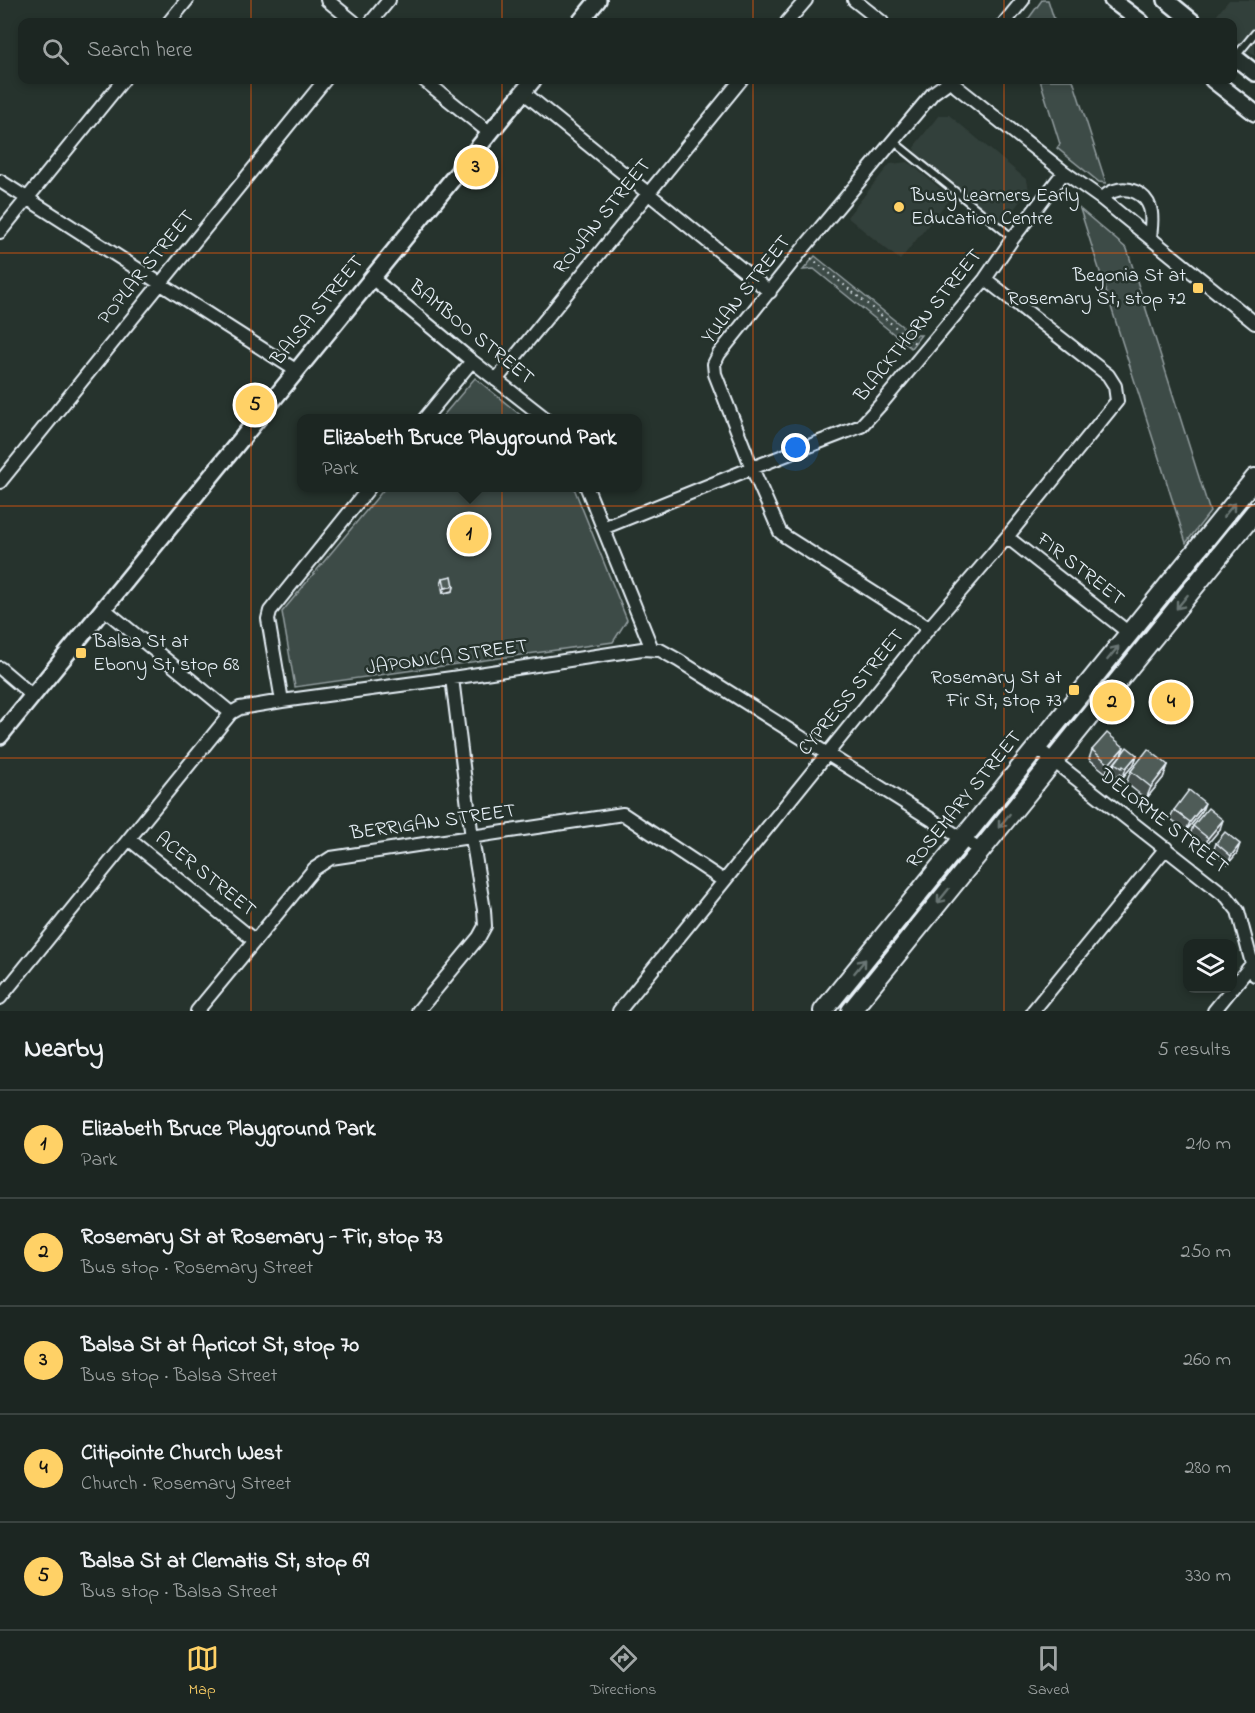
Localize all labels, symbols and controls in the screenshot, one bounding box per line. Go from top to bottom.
search box [18,18,1237,84]
icon: search [39,35,72,68]
text: Search here [87,35,192,67]
pin: 3 [456,144,496,190]
street label: ROWAN STREET [547,153,659,281]
place label: Busy Learners Early Education Centre [910,182,1079,234]
marker: Busy Learners Early Education Centre [892,200,906,214]
street label: POPLAR STREET [91,204,203,332]
street label: YULAN STREET [695,229,799,351]
street label: BLACKTHORN STREET [847,243,990,410]
street label: BALSA STREET [264,250,372,373]
place label: Begonia St at Rosemary St, stop 72 [1007,262,1186,314]
street label: BAMBOO STREET [401,273,540,393]
marker: Begonia St at Rosemary St, stop 72 [1191,281,1205,295]
pin: 5 [236,382,274,428]
popup [297,414,642,492]
text: Elizabeth Bruce Playground Park [322,423,617,455]
your location [781,433,810,462]
text: Park [322,455,358,484]
one-way arrow [1222,503,1236,518]
pin: 1 [450,512,488,556]
street label: FIR STREET [1029,526,1130,614]
one-way arrow [1175,594,1189,609]
street label: CYPRESS STREET [792,623,912,763]
place label: Balsa St at Ebony St, stop 68 [92,628,240,680]
street label: JAPONICA STREET [364,632,530,684]
one-way arrow [1107,645,1120,661]
marker: Balsa St at Ebony St, stop 68 [74,646,88,660]
place label: Rosemary St at Fir St, stop 73 [931,664,1062,716]
pin: 2 [1092,680,1132,724]
pin: 4 [1152,680,1190,724]
marker: Rosemary St at Fir St, stop 73 [1067,683,1081,697]
street label: ROSEMARY STREET [900,725,1030,875]
street label: DELORME STREET [1091,761,1234,882]
street label: BERRIGAN STREET [347,797,518,849]
one-way arrow [997,813,1010,829]
street label: ACER STREET [148,825,262,925]
one-way arrow [937,888,950,904]
map controls [1183,939,1237,993]
button: layers [1183,939,1237,993]
one-way arrow [854,958,867,974]
text: Nearby [24,1031,103,1069]
text: 5 results [1158,1036,1231,1065]
text: Elizabeth Bruce Playground Park [81,1114,376,1146]
text: 1 [40,1130,47,1159]
text: 210 m [1186,1130,1231,1159]
text: Park [81,1146,117,1175]
text: Rosemary St at Rosemary - Fir, stop 73 [81,1222,443,1254]
text: 2 [39,1238,48,1267]
text: 250 m [1180,1238,1231,1267]
text: Bus stop · Rosemary Street [81,1254,313,1283]
text: Balsa St at Apricot St, stop 70 [81,1330,359,1362]
text: 3 [39,1346,48,1375]
text: 260 m [1183,1346,1231,1375]
text: Bus stop · Balsa Street [81,1362,277,1391]
text: Citipointe Church West [81,1438,282,1470]
text: 4 [39,1454,48,1483]
text: 280 m [1184,1454,1231,1483]
text: Church · Rosemary Street [81,1470,291,1499]
text: Balsa St at Clematis St, stop 69 [81,1546,369,1578]
text: 5 [38,1562,49,1591]
text: 330 m [1185,1562,1231,1591]
text: Bus stop · Balsa Street [81,1578,277,1607]
tab: Map [186,1642,219,1702]
tab: Directions [590,1642,656,1702]
tab: Saved [1028,1642,1069,1702]

